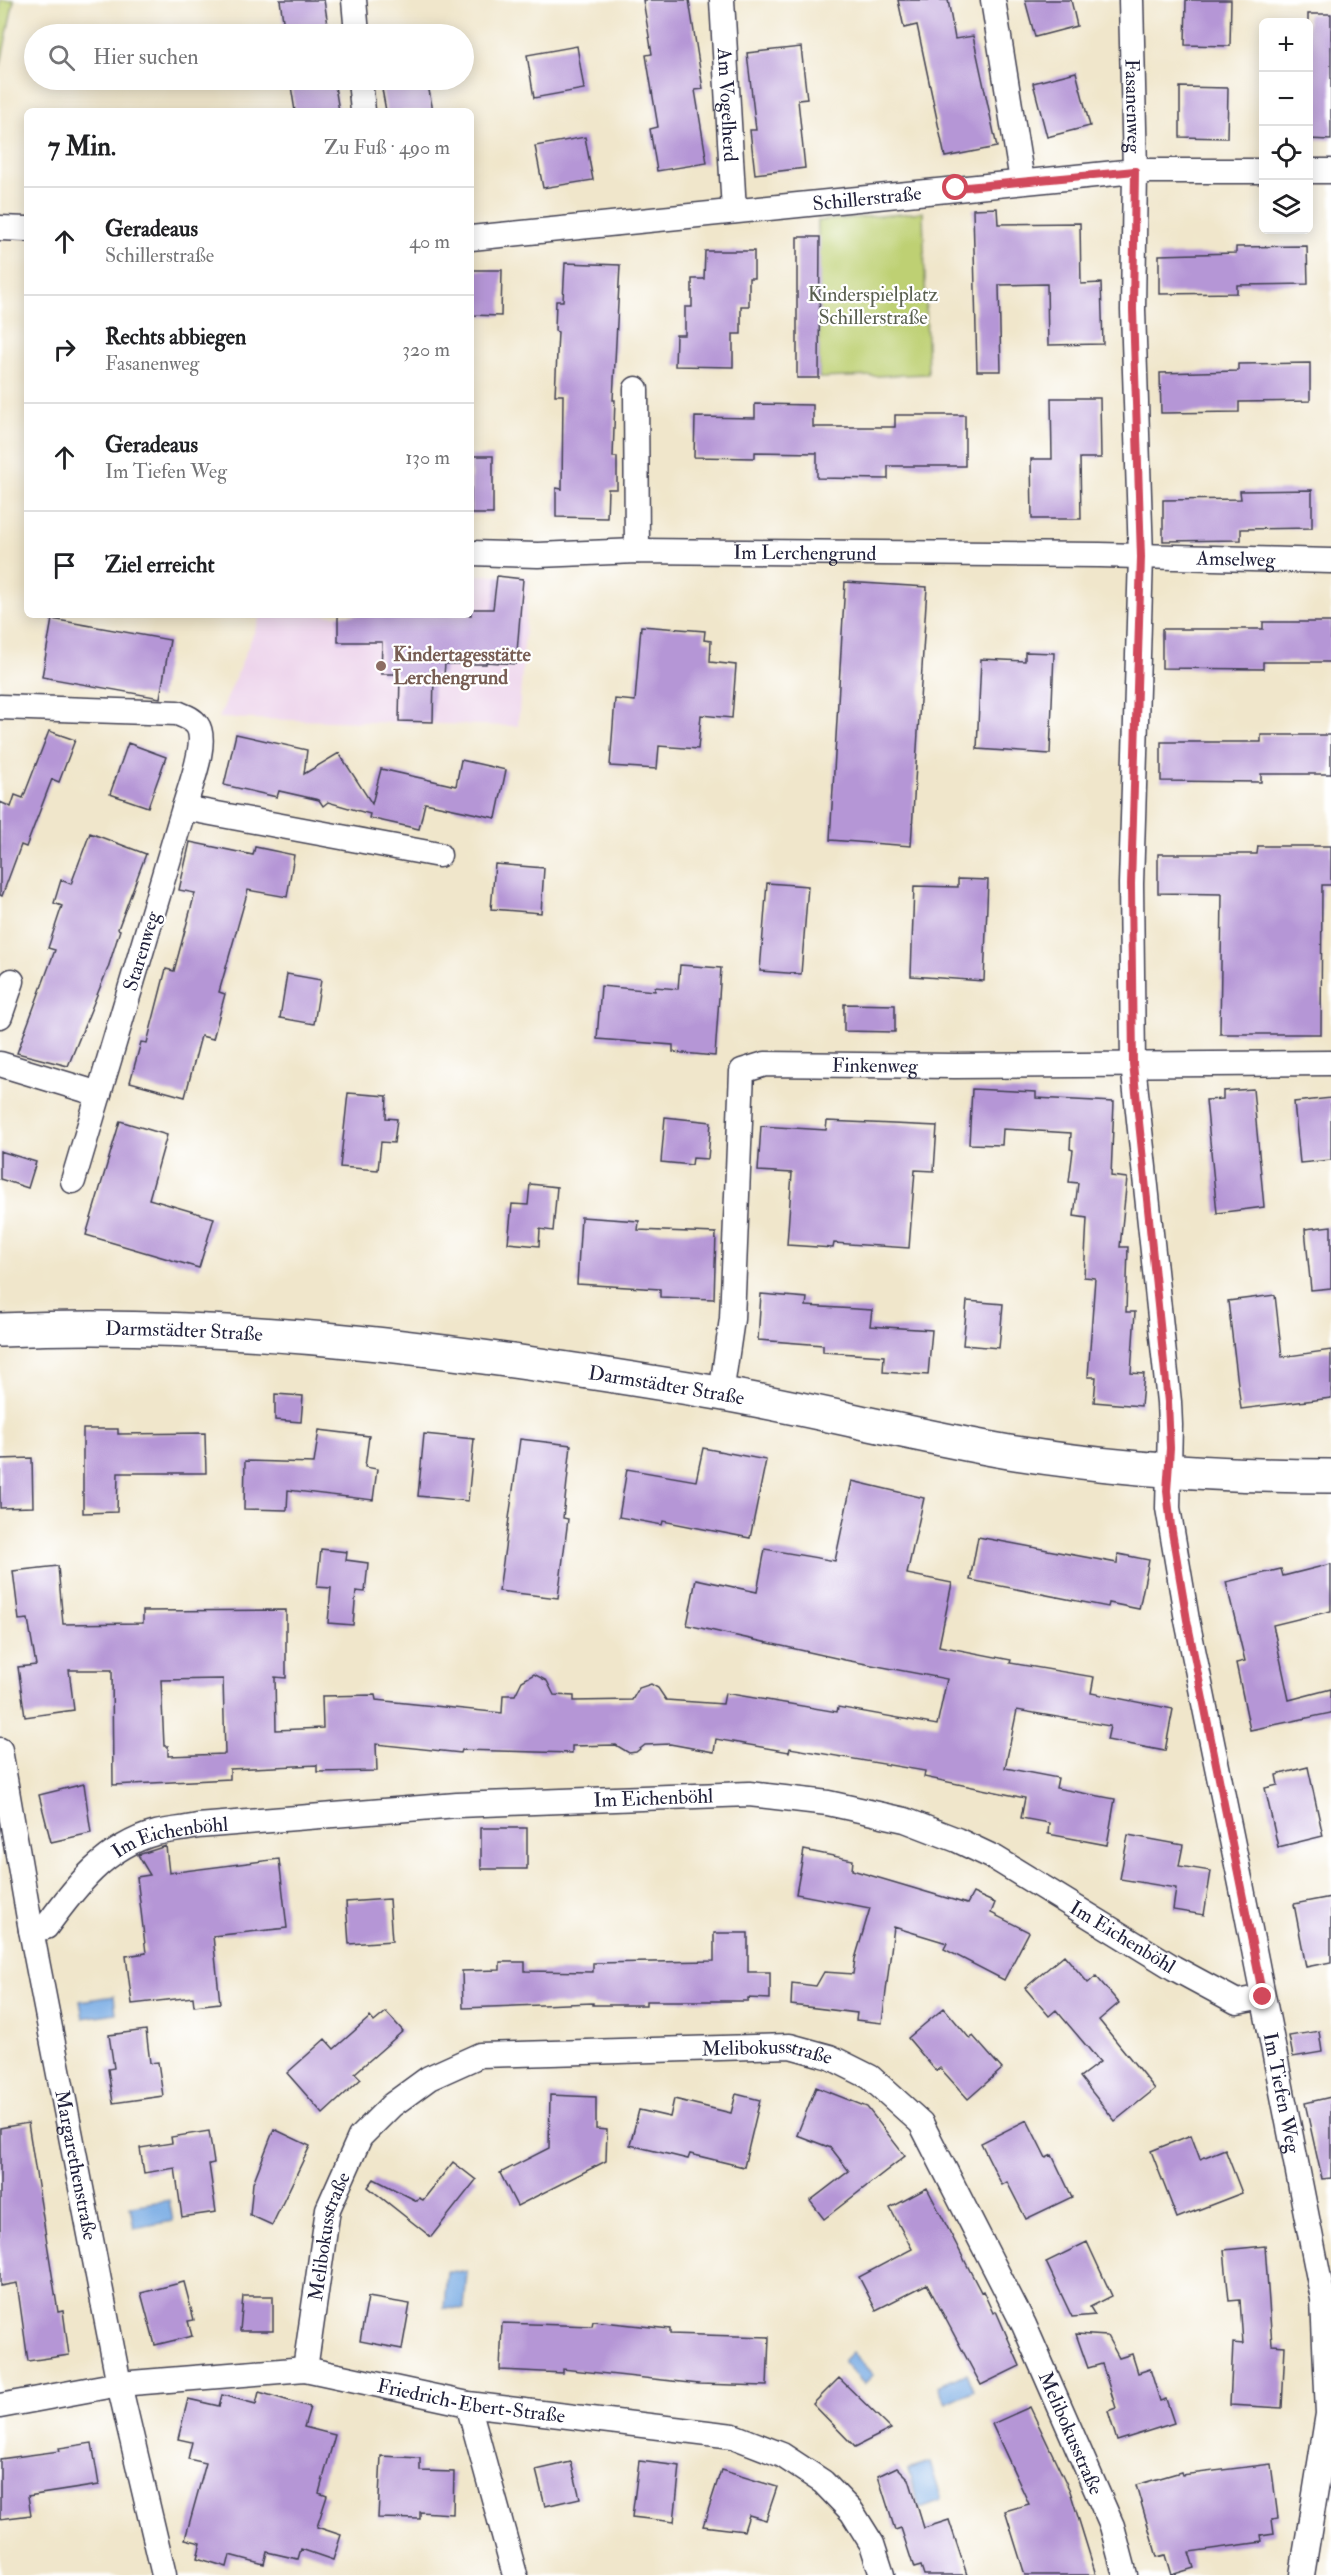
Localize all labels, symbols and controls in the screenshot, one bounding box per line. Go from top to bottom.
map controls [1259,18,1313,234]
button: + [1259,18,1313,72]
search box [24,24,474,90]
icon: search [45,41,78,74]
text: Hier suchen [93,43,199,71]
street label: Am Vogelherd [712,46,743,163]
street label: Fasanenweg [1119,58,1147,155]
button: − [1259,72,1313,126]
button: locate [1259,126,1313,180]
text: 7 Min. [48,131,116,163]
text: Zu Fuß · 490 m [324,135,450,160]
route start [942,174,968,200]
button: layers [1259,180,1313,234]
street label: Schillerstraße [811,181,923,216]
text: Geradeaus [105,215,198,243]
icon: ahead [48,225,81,258]
text: 40 m [409,229,450,254]
text: Schillerstraße [105,243,214,268]
park label: Kinderspielplatz Schillerstraße [808,282,938,330]
text: Rechts abbiegen [105,323,246,351]
icon: right [48,333,81,366]
text: 320 m [402,337,450,362]
text: Fasanenweg [105,351,199,376]
text: Geradeaus [105,431,198,459]
icon: ahead [48,441,81,474]
text: 130 m [405,445,450,470]
text: Im Tiefen Weg [105,459,227,484]
street label: Im Lerchengrund [733,540,877,566]
street label: Amselweg [1195,545,1277,573]
icon: arrive [48,549,81,582]
text: Ziel erreicht [105,551,215,579]
place label: Kindertagesstätte Lerchengrund [393,642,532,691]
marker: Kindertagesstätte Lerchengrund [374,659,388,673]
street label: Starenweg [118,907,166,994]
street label: Finkenweg [832,1053,919,1079]
street label: Darmstädter Straße [105,1316,264,1347]
street label: Darmstädter Straße [587,1360,747,1411]
street label: Im Eichenböhl [593,1783,714,1813]
street label: Im Eichenböhl [107,1812,229,1864]
street label: Im Eichenböhl [1065,1895,1180,1979]
route end [1249,1983,1275,2009]
street label: Im Tiefen Weg [1258,2030,1306,2156]
street label: Melibokusstraße [701,2034,835,2070]
street label: Margarethenstraße [49,2088,103,2242]
street label: Melibokusstraße [303,2168,356,2303]
street label: Melibokusstraße [1033,2368,1109,2499]
street label: Friedrich-Ebert-Straße [375,2373,566,2429]

